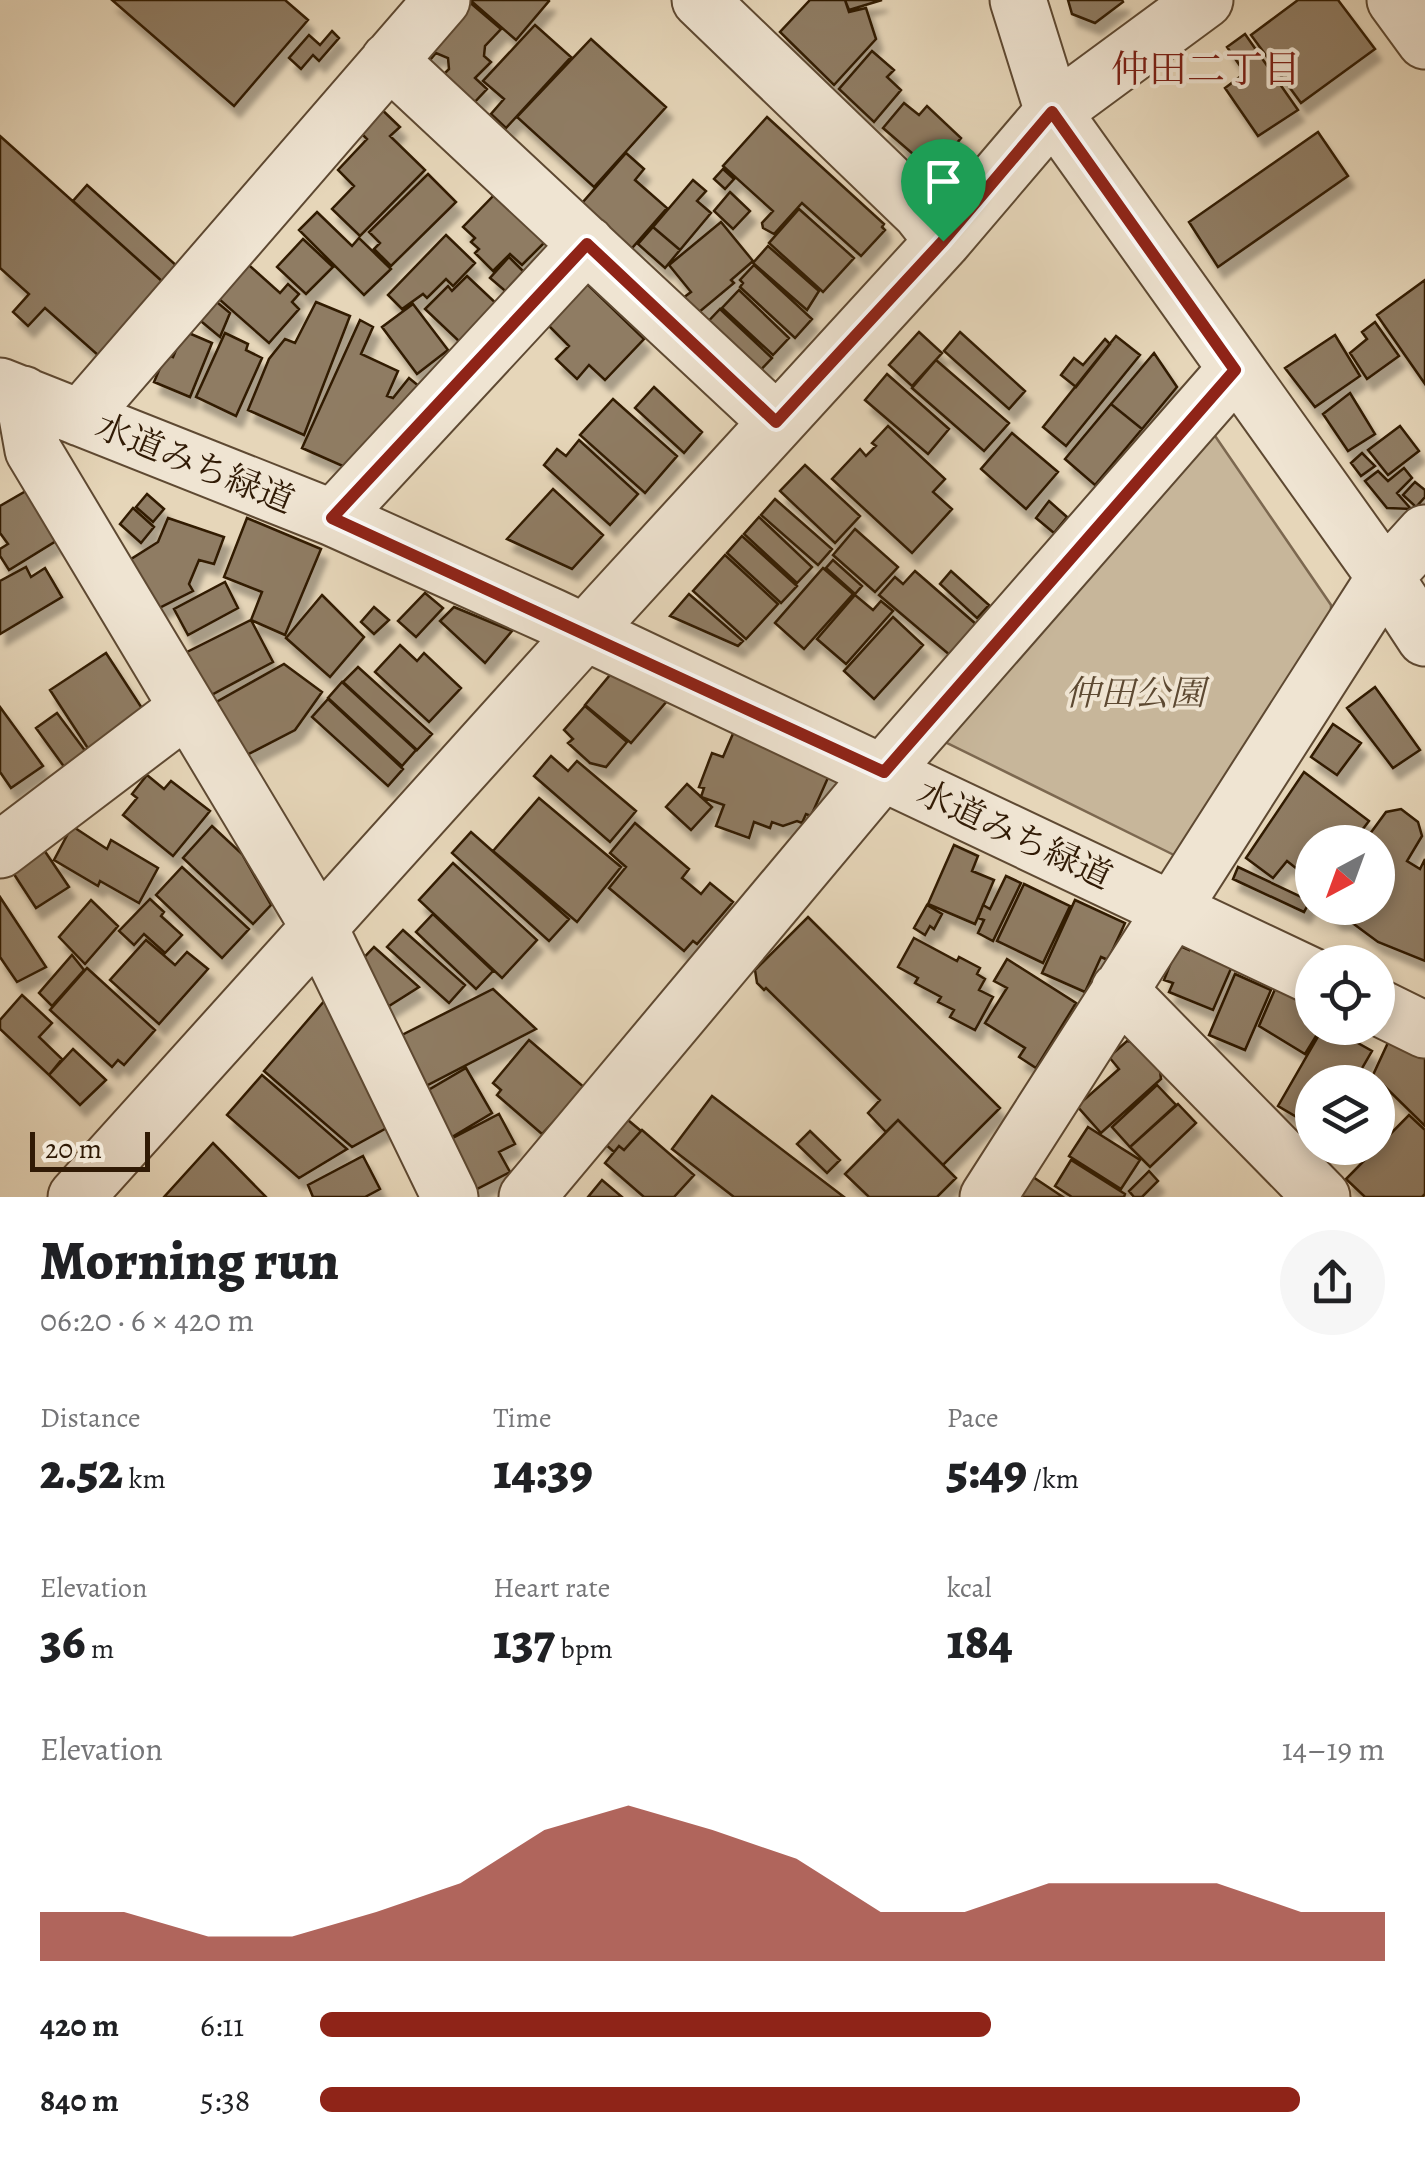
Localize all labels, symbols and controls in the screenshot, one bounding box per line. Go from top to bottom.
district label: 仲田二丁目 [1111,43,1301,95]
pin [901,139,986,242]
icon: arrive [916,154,971,209]
street label: 水道みち緑道 [89,401,301,525]
park label: 仲田公園 [1065,669,1210,717]
street label: 水道みち緑道 [910,768,1120,900]
north arrow [1295,825,1395,925]
map controls [1295,825,1395,1165]
button: locate [1295,945,1395,1045]
button: layers [1295,1065,1395,1165]
scale bar [30,1127,150,1172]
text: 20 m [45,1130,102,1168]
text: Morning run [40,1223,339,1298]
button: share [1280,1230,1385,1335]
text: 06:20 · 6 × 420 m [40,1298,254,1342]
text: Distance [40,1399,140,1437]
text: Time [493,1399,552,1437]
text: Pace [947,1399,999,1437]
text: 2.52 [40,1437,123,1505]
text: 14:39 [493,1437,593,1505]
text: 5:49 [947,1437,1027,1505]
text: km [123,1460,166,1498]
text: /km [1027,1460,1079,1498]
text: Elevation [40,1569,147,1607]
text: Heart rate [493,1569,610,1607]
text: kcal [947,1569,992,1607]
text: 36 [40,1607,85,1675]
text: 137 [493,1607,555,1675]
text: 184 [947,1607,1013,1675]
text: m [85,1630,114,1668]
text: bpm [555,1630,613,1668]
text: Elevation [40,1727,163,1771]
text: 14–19 m [1282,1727,1385,1771]
text: 420 m [40,2003,119,2047]
text: 6:11 [200,2003,244,2047]
text: 840 m [40,2078,119,2122]
text: 5:38 [200,2078,250,2122]

